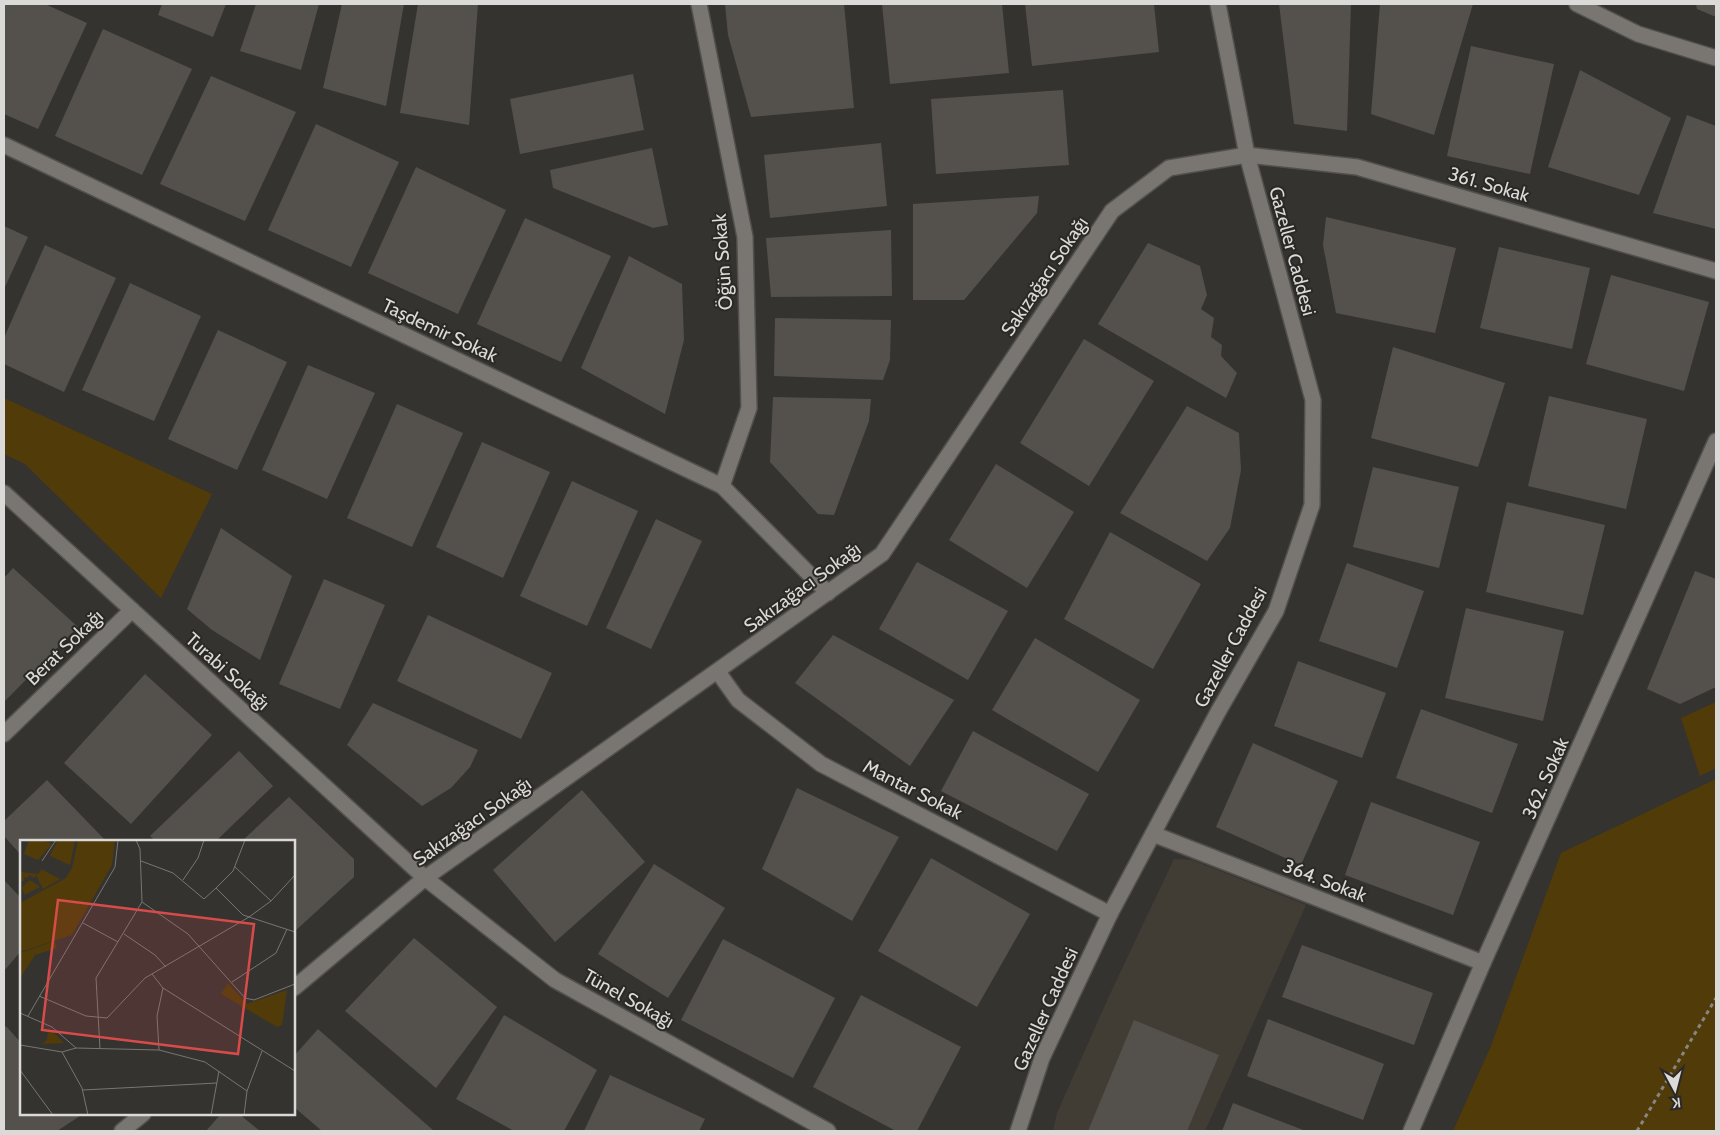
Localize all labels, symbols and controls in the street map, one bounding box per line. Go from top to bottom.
street label: 361. Sokak [1446,162,1532,207]
street label: Gazeller Caddesi [1264,184,1321,318]
street label: Sakızağacı Sokağı [996,212,1093,340]
street label: Öğün Sokak [708,213,737,311]
street label: Taşdemir Sokak [378,294,502,367]
street label: Sakızağacı Sokağı [739,537,865,638]
street label: Gazeller Caddesi [1189,583,1272,711]
street label: Berat Sokağı [21,605,108,690]
street label: Turabi Sokağı [181,628,274,715]
street label: 362. Sokak [1517,733,1574,823]
street label: Mantar Sokak [859,755,967,824]
street label: Sakızağacı Sokağı [409,772,536,871]
inset map [20,840,295,1115]
street label: 364. Sokak [1280,854,1370,907]
street label: Gazeller Caddesi [1008,944,1083,1075]
street label: Tünel Sokağı [579,964,678,1033]
north arrow [1650,1065,1700,1115]
text: K [1671,1093,1682,1112]

